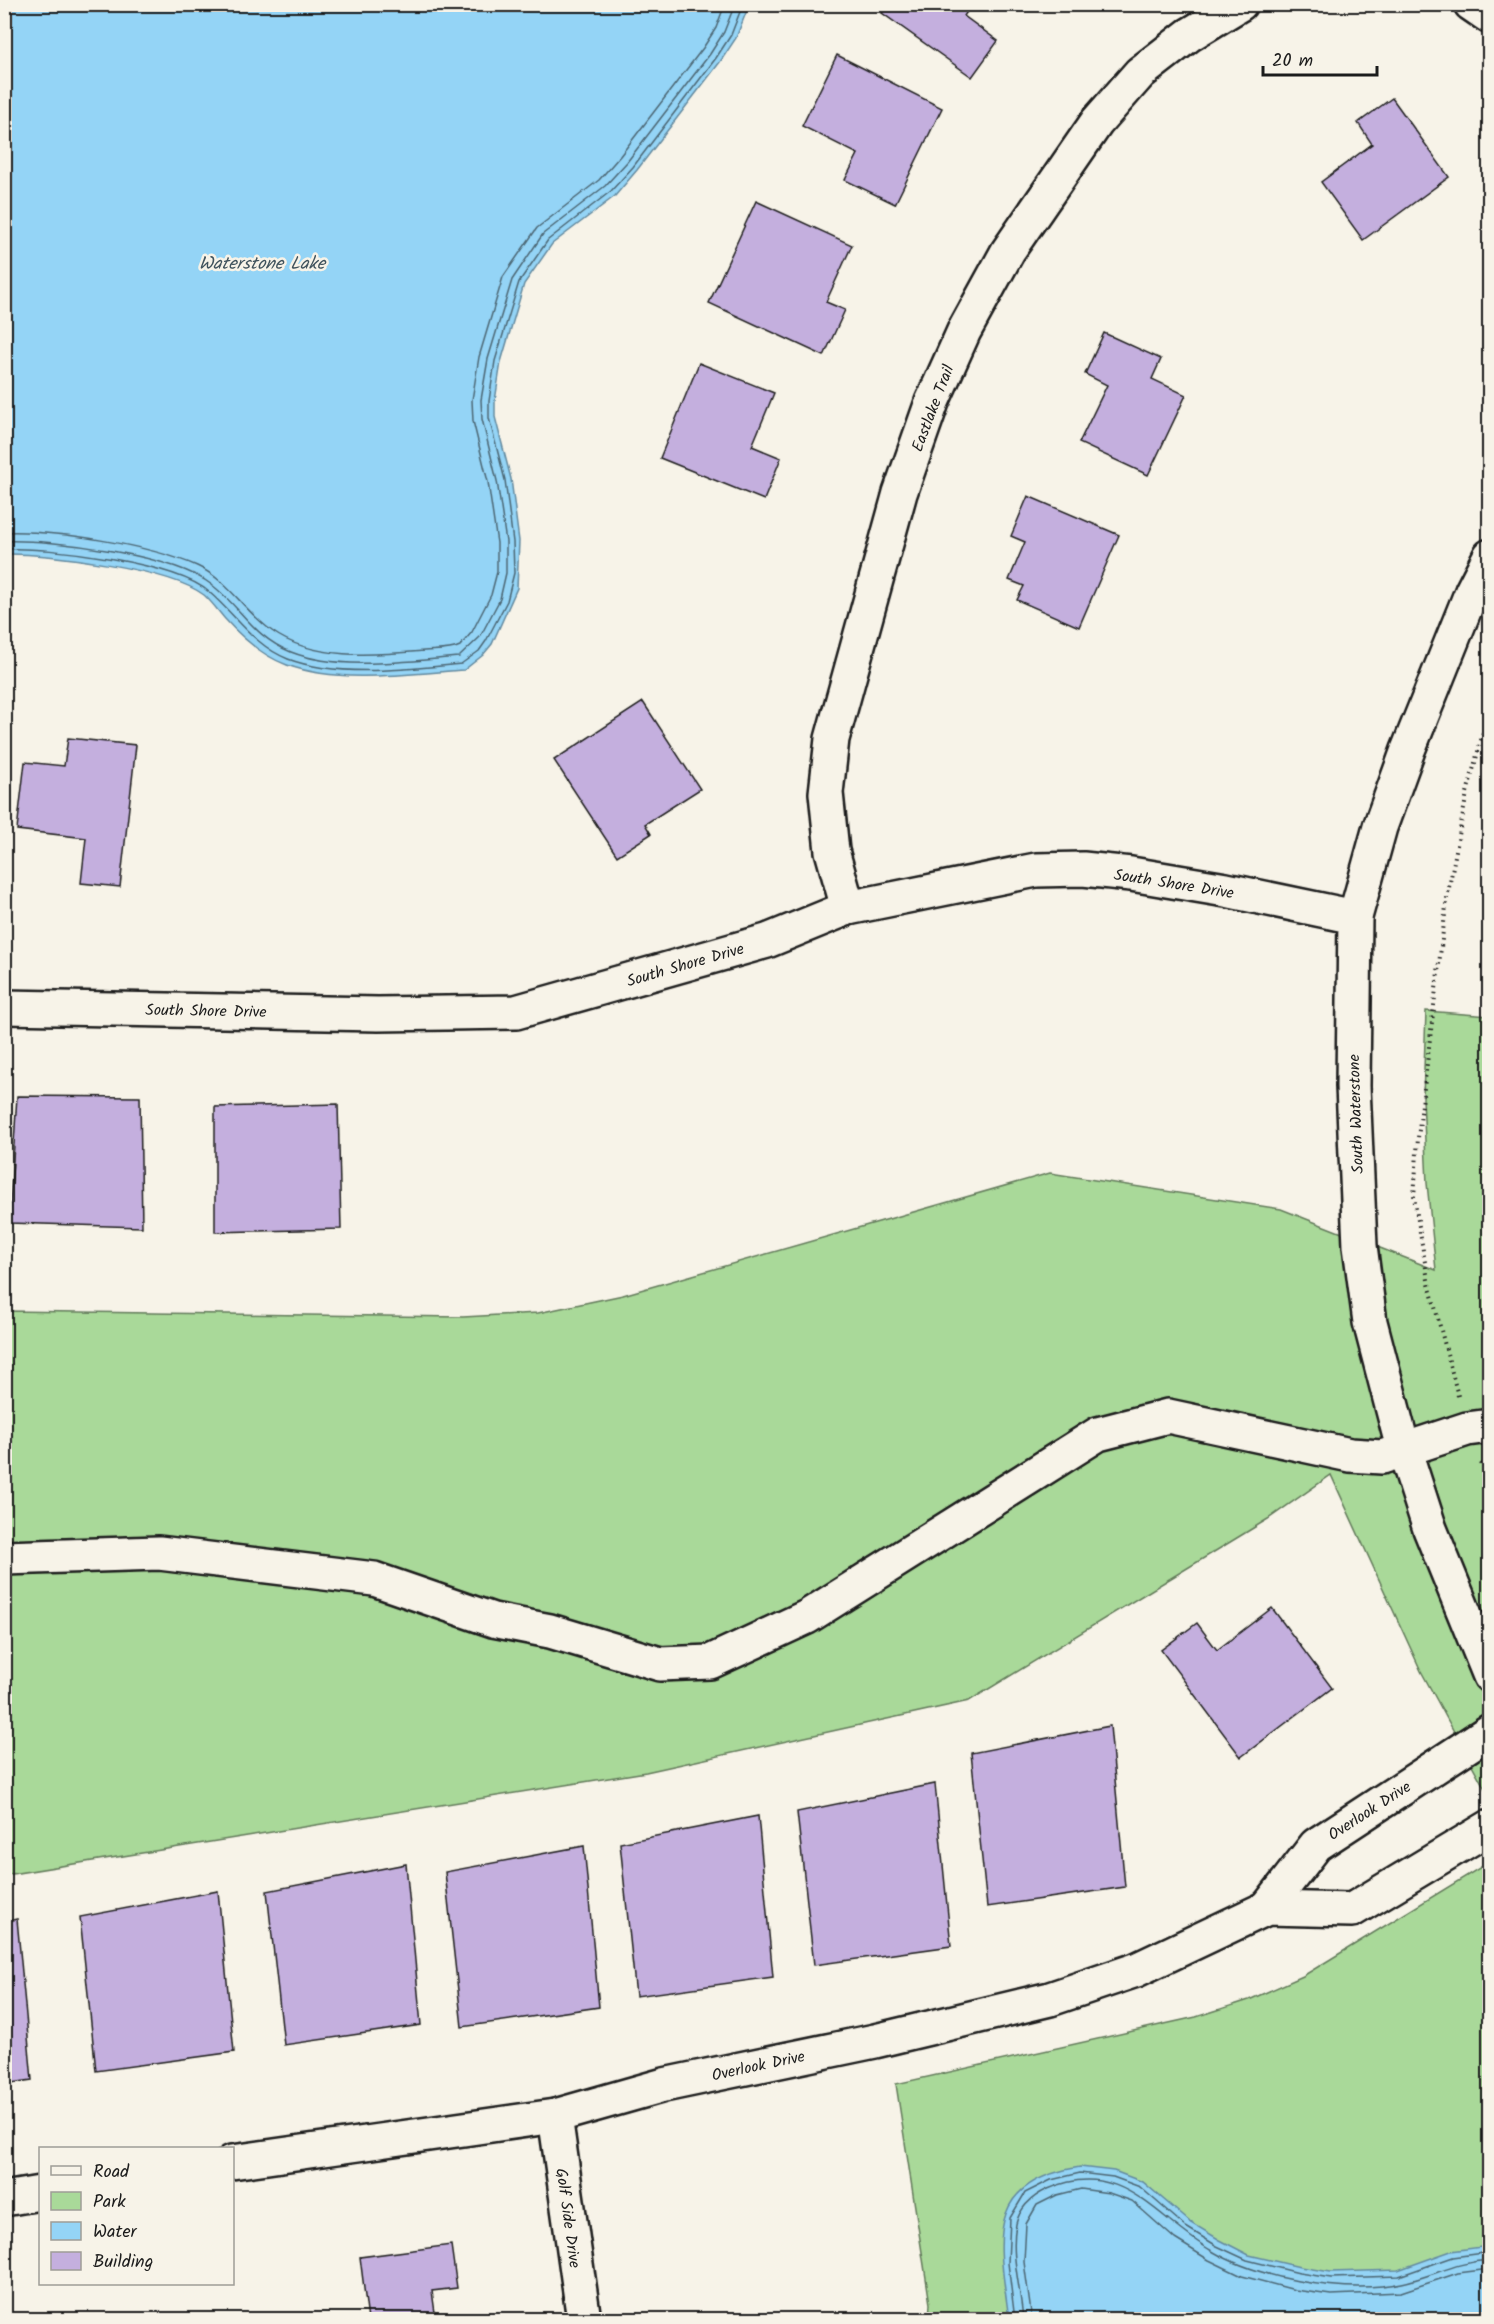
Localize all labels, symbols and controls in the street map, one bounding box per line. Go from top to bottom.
scale bar [1263,39,1377,77]
text: 20 m [1272,47,1313,76]
water label: Waterstone Lake [199,250,327,279]
street label: Eastlake Trail [905,361,961,456]
street label: South Shore Drive [1112,863,1236,906]
street label: South Shore Drive [624,937,747,994]
street label: South Shore Drive [145,998,267,1025]
street label: South Waterstone [1342,1054,1371,1174]
street label: Overlook Drive [1323,1775,1416,1848]
street label: Overlook Drive [709,2044,807,2089]
legend [39,2147,234,2285]
text: Road [93,2158,130,2187]
street label: Golf Side Drive [548,2167,587,2270]
text: Park [93,2188,126,2217]
text: Water [93,2218,138,2247]
text: Building [93,2248,153,2277]

